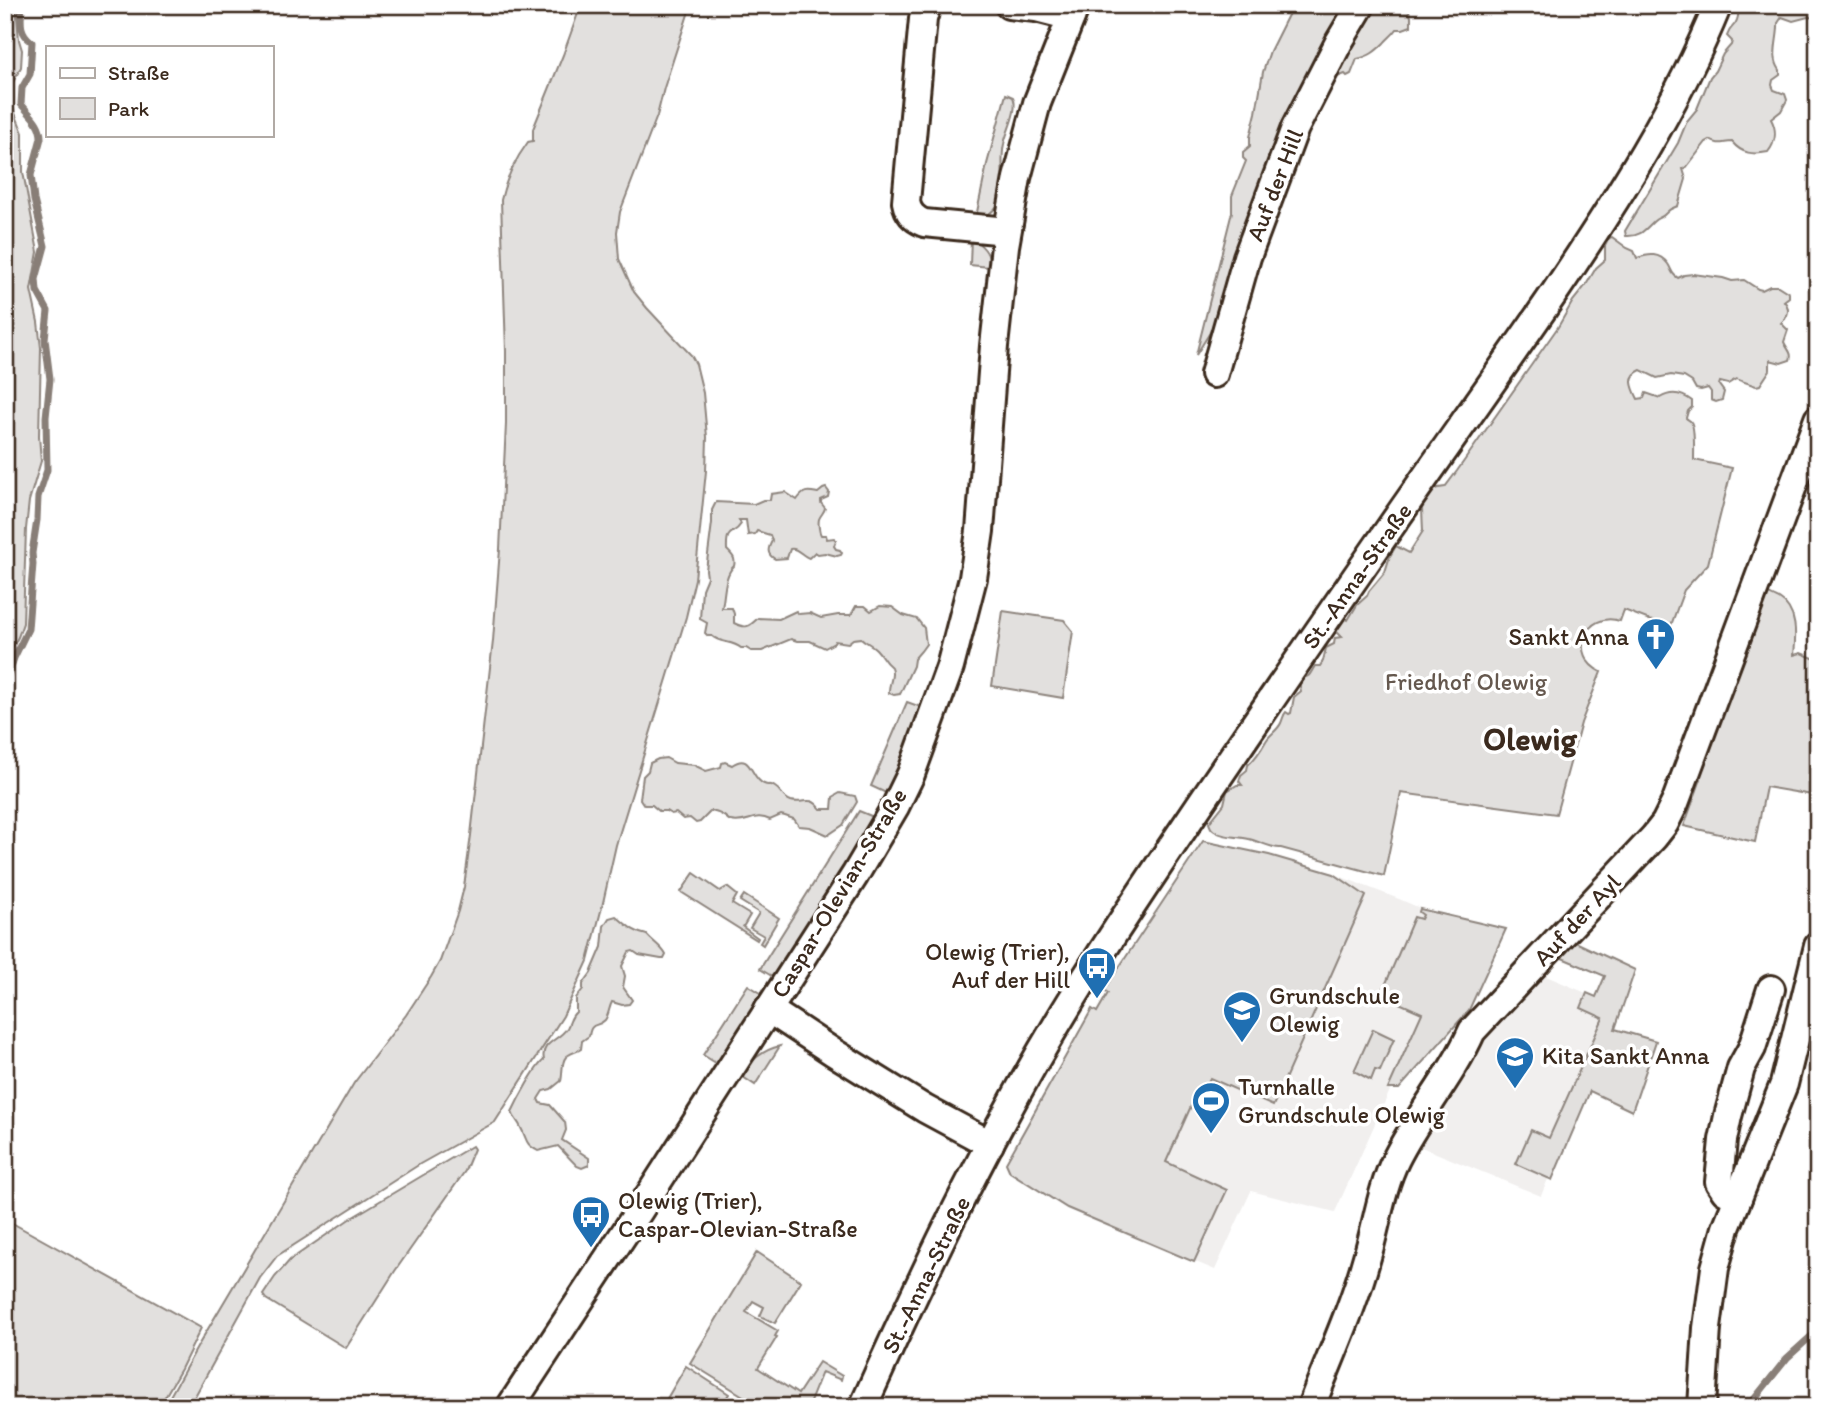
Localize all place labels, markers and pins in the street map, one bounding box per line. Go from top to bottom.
church icon: Sankt Anna [1635,616,1677,671]
place label: Sankt Anna [1509,622,1629,651]
place label: Olewig (Trier), Auf der Hill [925,937,1070,994]
bus stop icon: Olewig (Trier), Auf der Hill [1076,945,1118,1000]
place label: Grundschule Olewig [1269,981,1400,1038]
school or university icon: Grundschule Olewig [1221,989,1263,1044]
school or university icon: Kita Sankt Anna [1494,1035,1536,1090]
place label: Kita Sankt Anna [1542,1041,1710,1070]
place label: Turnhalle Grundschule Olewig [1238,1072,1446,1129]
sports icon: Turnhalle Grundschule Olewig [1190,1080,1232,1135]
place label: Olewig (Trier), Caspar-Olevian-Straße [618,1186,858,1243]
bus stop icon: Olewig (Trier), Caspar-Olevian-Straße [570,1194,612,1249]

